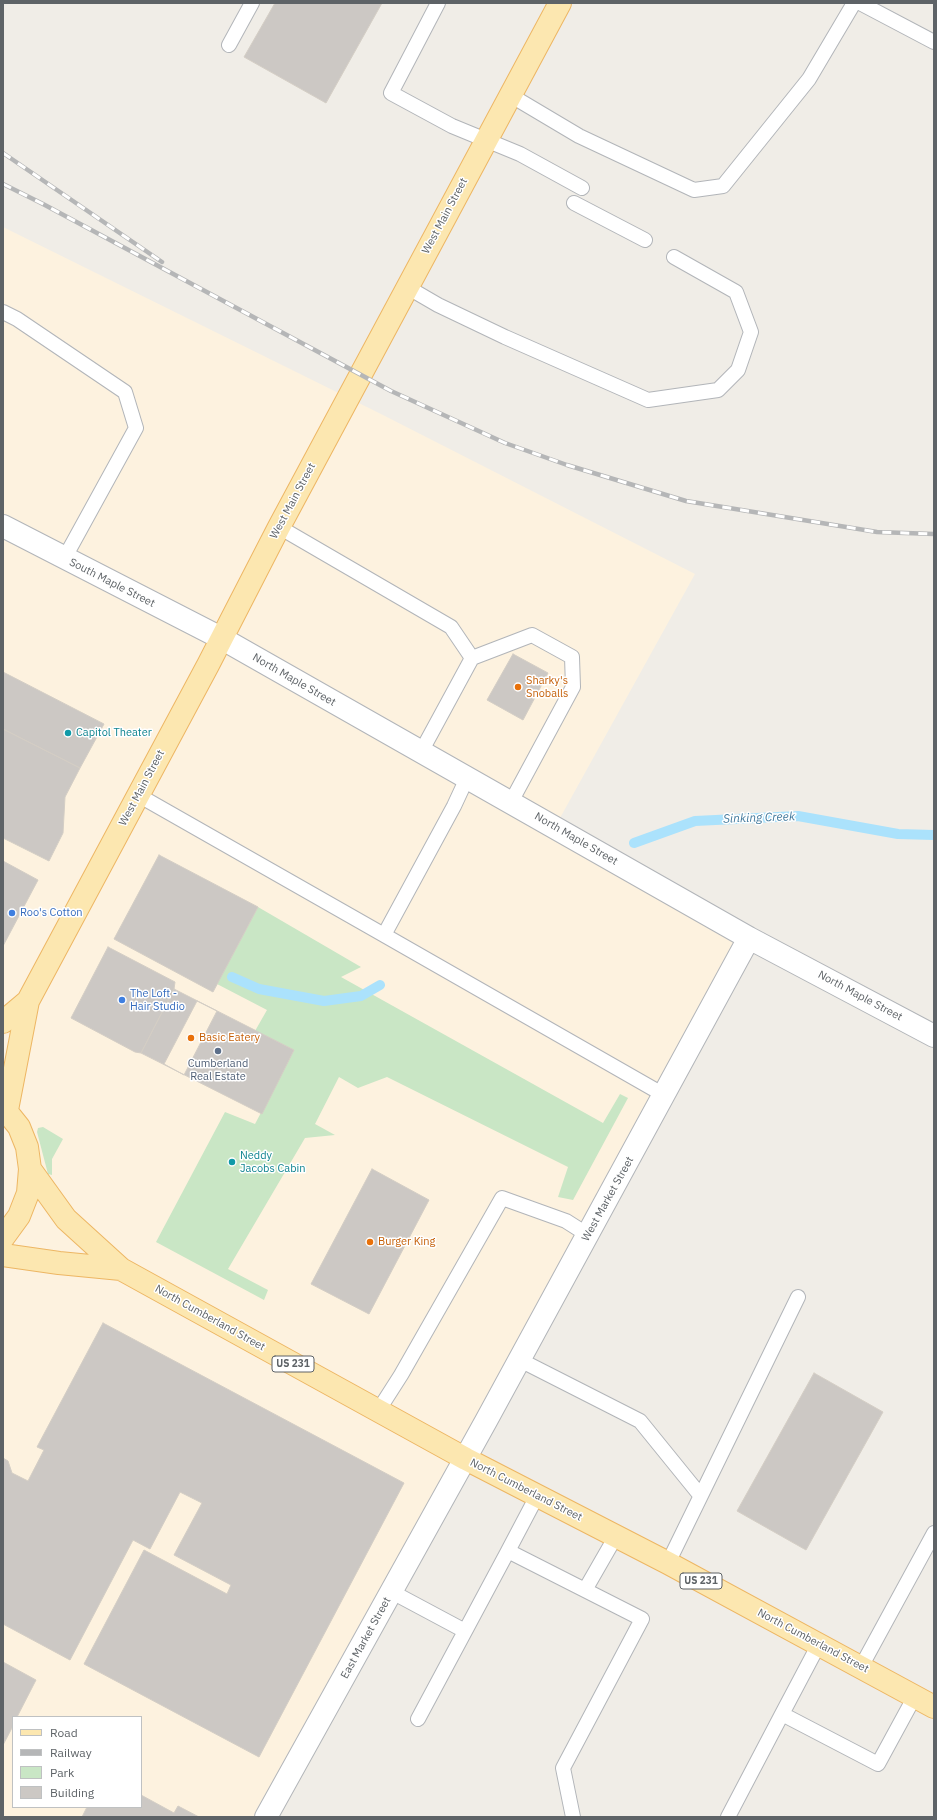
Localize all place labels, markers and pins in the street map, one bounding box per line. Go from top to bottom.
place label: Sharky's Snoballs [526,674,568,700]
marker: Sharky's Snoballs [513,682,523,692]
place label: Capitol Theater [76,726,152,740]
marker: Capitol Theater [63,728,73,738]
place label: Roo's Cotton [20,906,83,920]
marker: Roo's Cotton [7,908,17,918]
place label: The Loft - Hair Studio [130,987,185,1013]
marker: The Loft - Hair Studio [117,995,127,1005]
place label: Basic Eatery [199,1031,260,1045]
marker: Basic Eatery [186,1033,196,1043]
marker: Cumberland Real Estate [213,1046,223,1056]
place label: Cumberland Real Estate [188,1057,248,1083]
place label: Neddy Jacobs Cabin [240,1149,306,1175]
marker: Neddy Jacobs Cabin [227,1157,237,1167]
place label: Burger King [378,1235,435,1249]
marker: Burger King [365,1237,375,1247]

